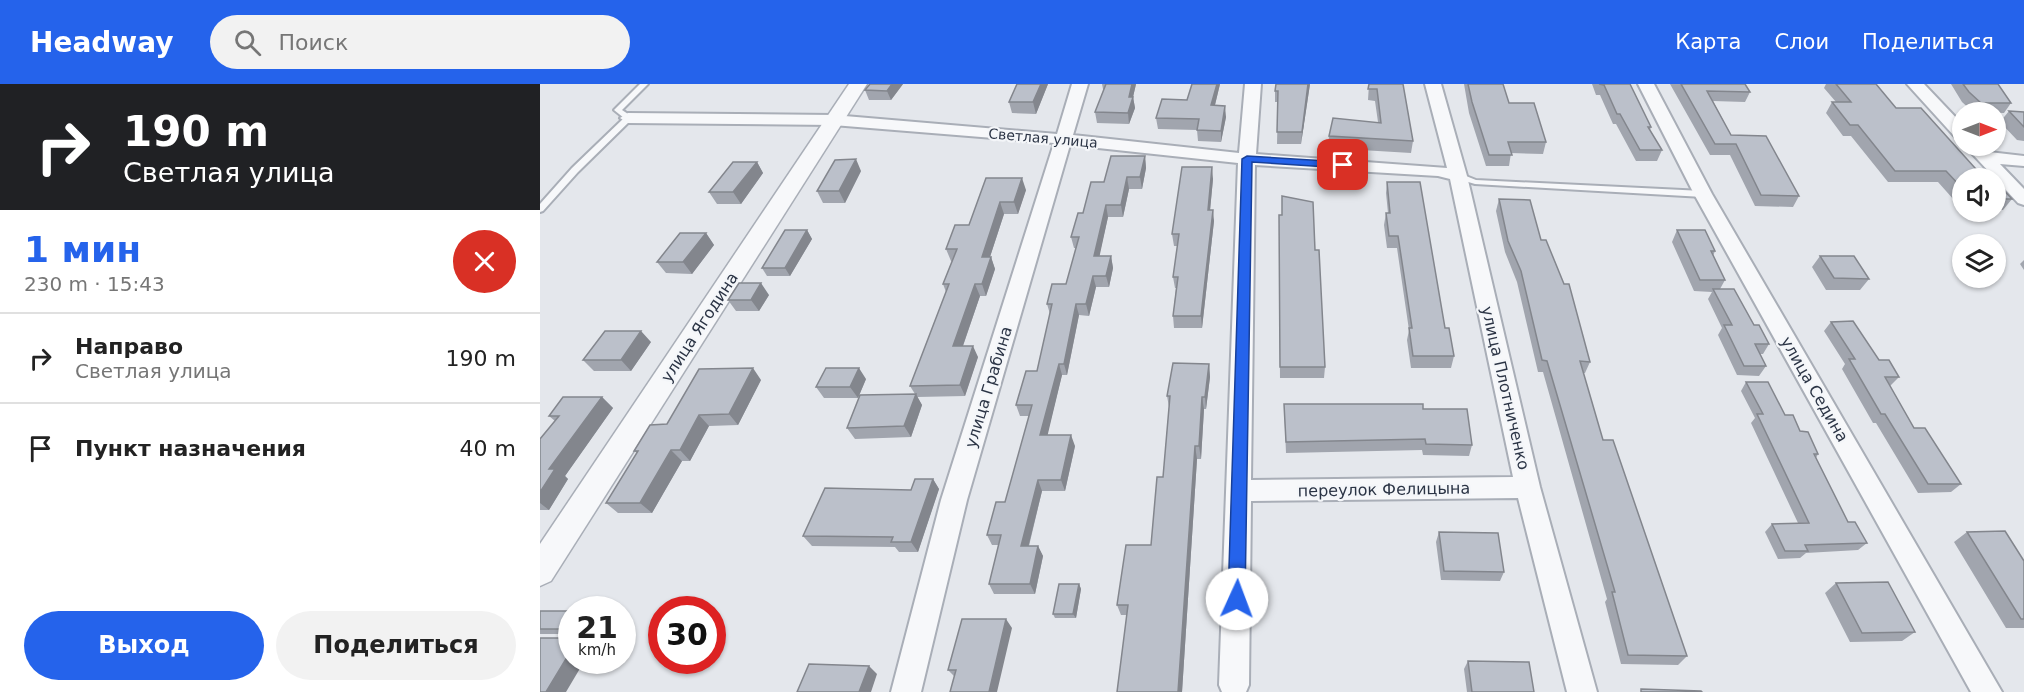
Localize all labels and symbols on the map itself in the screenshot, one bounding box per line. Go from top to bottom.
north arrow [1952,102,2006,156]
street label: Светлая улица [988,125,1098,151]
pin [1317,139,1368,190]
street label: улица Ягодина [657,269,742,386]
street label: улица Плотниченко [1477,304,1534,472]
street label: улица Грабина [961,324,1016,450]
street label: улица Седина [1777,333,1852,445]
street label: переулок Фелицына [1298,478,1470,501]
position arrow [1205,567,1269,631]
speed limit sign: 30 [648,596,726,674]

